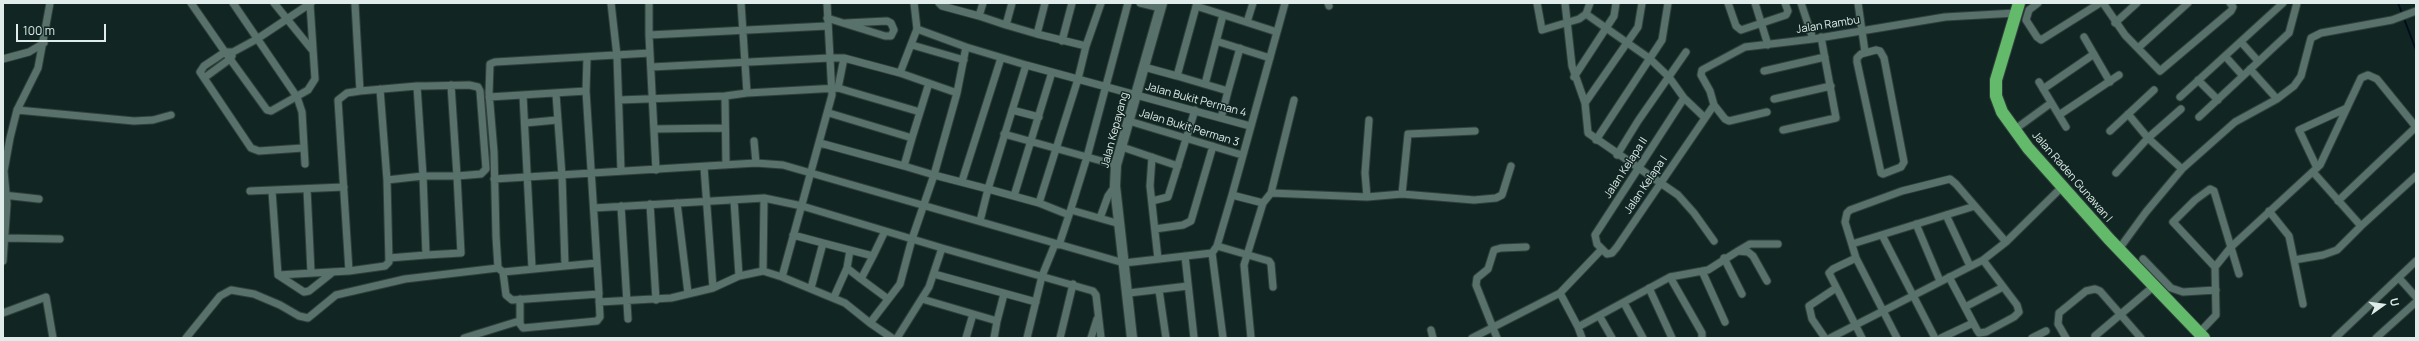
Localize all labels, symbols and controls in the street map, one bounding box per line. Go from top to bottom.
street label: Jalan Rambu [1795,13,1861,37]
scale bar [18,16,108,42]
text: 100 m [23,22,55,39]
street label: Jalan Bukit Perman 4 [1144,80,1248,120]
street label: Jalan Kepayang [1099,91,1131,169]
street label: Jalan Bukit Perman 3 [1137,107,1241,149]
street label: Jalan Raden Gunawan I [2029,129,2115,225]
street label: Jalan Kelapa II [1601,135,1651,201]
street label: Jalan Kelapa I [1622,153,1670,217]
north arrow [2363,285,2403,325]
text: U [2387,296,2403,308]

